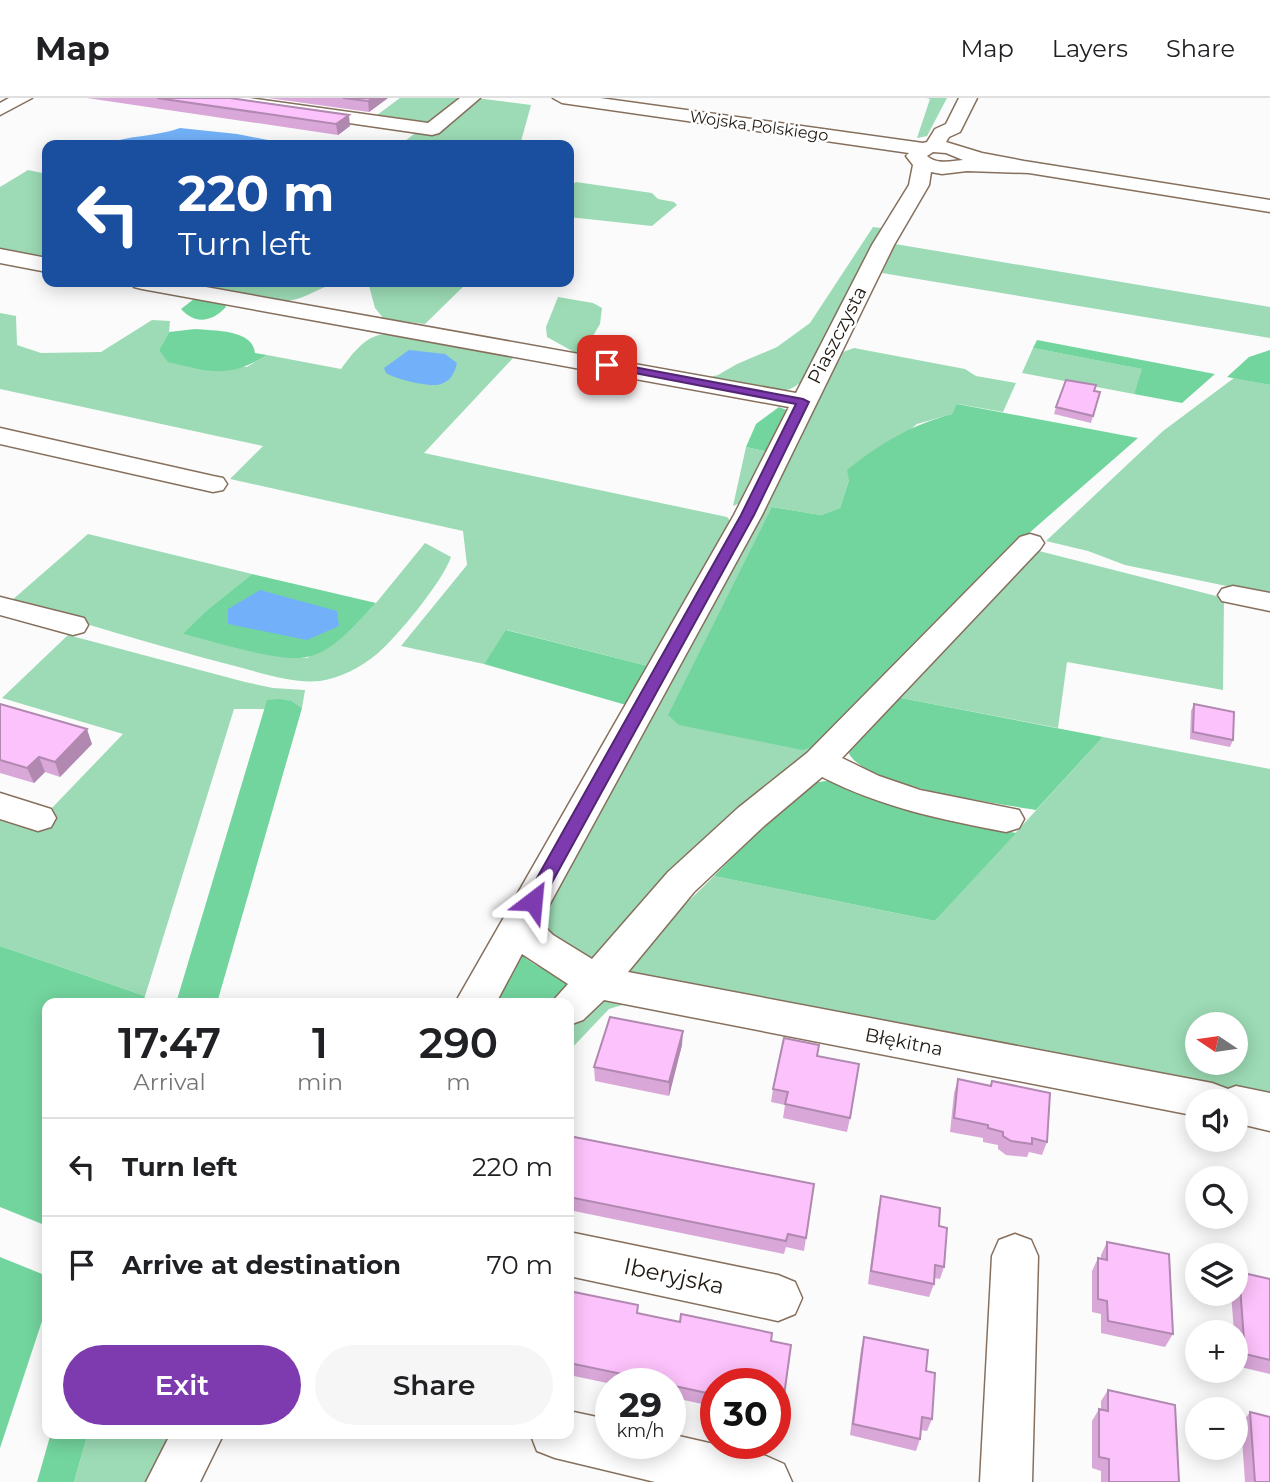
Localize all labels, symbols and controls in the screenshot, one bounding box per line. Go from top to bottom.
text: Map [35,28,110,68]
text: Map [960,34,1014,63]
text: Layers [1052,34,1128,63]
text: Share [1166,34,1235,63]
street label: Wojska Polskiego [688,107,830,145]
text: 220 m [178,164,334,223]
icon: left [63,168,154,259]
text: Turn left [178,224,312,263]
street label: Piaszczysta [803,282,871,388]
pin [577,335,637,395]
icon: arrive [588,346,626,384]
position arrow [496,864,570,938]
north arrow [1185,1012,1248,1074]
map controls [1185,1012,1248,1460]
text: 17:47 [118,1017,221,1069]
text: 1 [312,1017,328,1069]
text: 290 [419,1017,498,1069]
street label: Błękitna [863,1023,945,1061]
text: Arrival [133,1068,206,1096]
text: min [297,1068,343,1096]
text: m [446,1068,471,1096]
button: sound [1185,1089,1248,1152]
icon: left [63,1148,101,1186]
text: Turn left [122,1151,238,1183]
text: 220 m [472,1151,553,1183]
button: search [1185,1166,1248,1229]
button: layers [1185,1243,1248,1306]
icon: arrive [63,1246,101,1284]
text: Arrive at destination [122,1249,401,1281]
text: 70 m [487,1249,553,1281]
street label: Iberyjska [621,1252,727,1300]
button: + [1185,1320,1248,1383]
button: Exit [63,1345,301,1425]
button: Share [315,1345,553,1425]
speed limit sign: 30 [700,1368,791,1459]
text: 29 [619,1383,662,1426]
button: − [1185,1397,1248,1460]
text: km/h [616,1420,665,1442]

